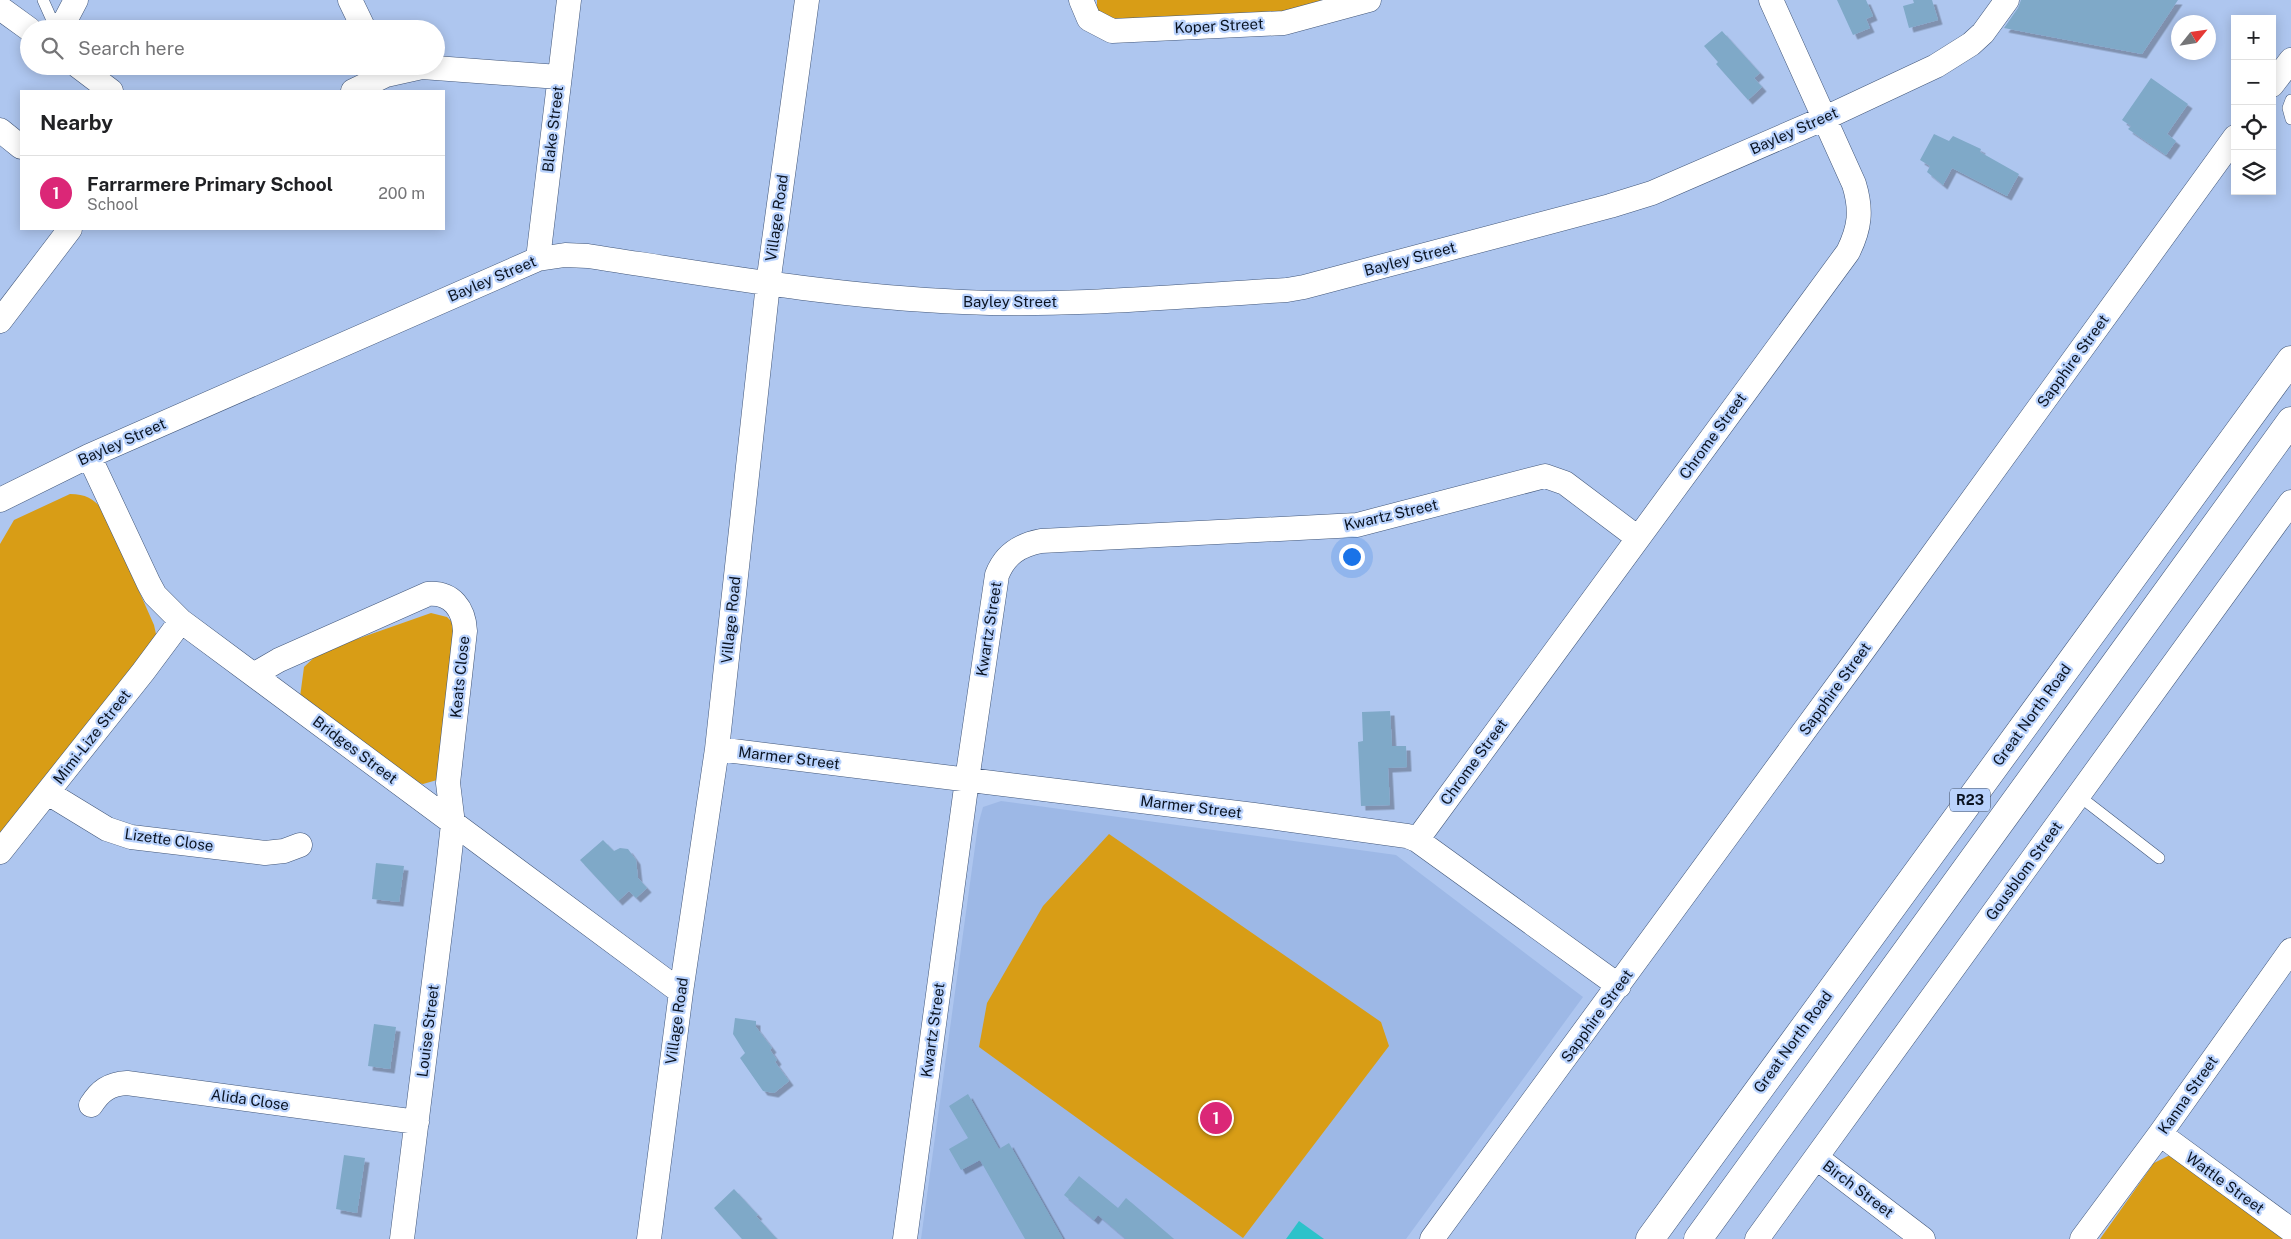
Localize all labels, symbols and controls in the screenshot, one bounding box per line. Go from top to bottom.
street label: Koper Street [1174,15,1264,36]
north arrow [2171,15,2216,60]
map controls [2231,15,2276,195]
button: + [2231,15,2276,60]
search box [20,20,445,75]
icon: search [38,34,66,62]
text: Search here [78,37,185,59]
button: − [2231,60,2276,105]
street label: Blake Street [539,85,566,173]
street label: Bayley Street [1747,104,1840,157]
button: locate [2231,105,2276,150]
text: Nearby [40,110,113,135]
button: layers [2231,150,2276,195]
text: Farrarmere Primary School [87,173,333,195]
street label: Village Road [762,173,791,263]
text: 1 [53,184,59,203]
text: 200 m [378,184,425,203]
text: School [87,195,138,214]
street label: Bayley Street [1362,238,1458,279]
street label: Bayley Street [445,252,539,305]
street label: Bayley Street [963,293,1057,310]
street label: Sapphire Street [2033,311,2112,410]
street label: Chrome Street [1676,389,1750,482]
street label: Bayley Street [75,415,168,468]
street label: Kwartz Street [1342,495,1440,534]
your location [1339,544,1365,570]
street label: Village Road [717,575,744,664]
street label: Kwartz Street [973,580,1004,677]
street label: Keats Close [447,635,472,719]
street label: Sapphire Street [1795,639,1874,738]
street label: Great North Road [1989,661,2074,769]
street label: Mimi-Lize Street [50,686,134,787]
street label: Bridges Street [310,712,401,787]
street label: Chrome Street [1437,715,1511,808]
street label: Marmer Street [737,743,841,772]
road number: R23 [1950,788,1990,812]
street label: Marmer Street [1139,792,1243,821]
street label: Gousblom Street [1982,818,2065,923]
street label: Lizette Close [124,825,215,854]
street label: Sapphire Street [1557,966,1636,1065]
street label: Village Road [662,976,691,1066]
street label: Kwartz Street [917,981,948,1078]
street label: Louise Street [413,984,442,1078]
street label: Great North Road [1750,988,1835,1096]
street label: Kanna Street [2154,1052,2221,1137]
street label: Alida Close [210,1086,290,1113]
pin: 1 [1200,1099,1232,1137]
street label: Wattle Street [2183,1149,2268,1217]
street label: Birch Street [1820,1157,1897,1221]

